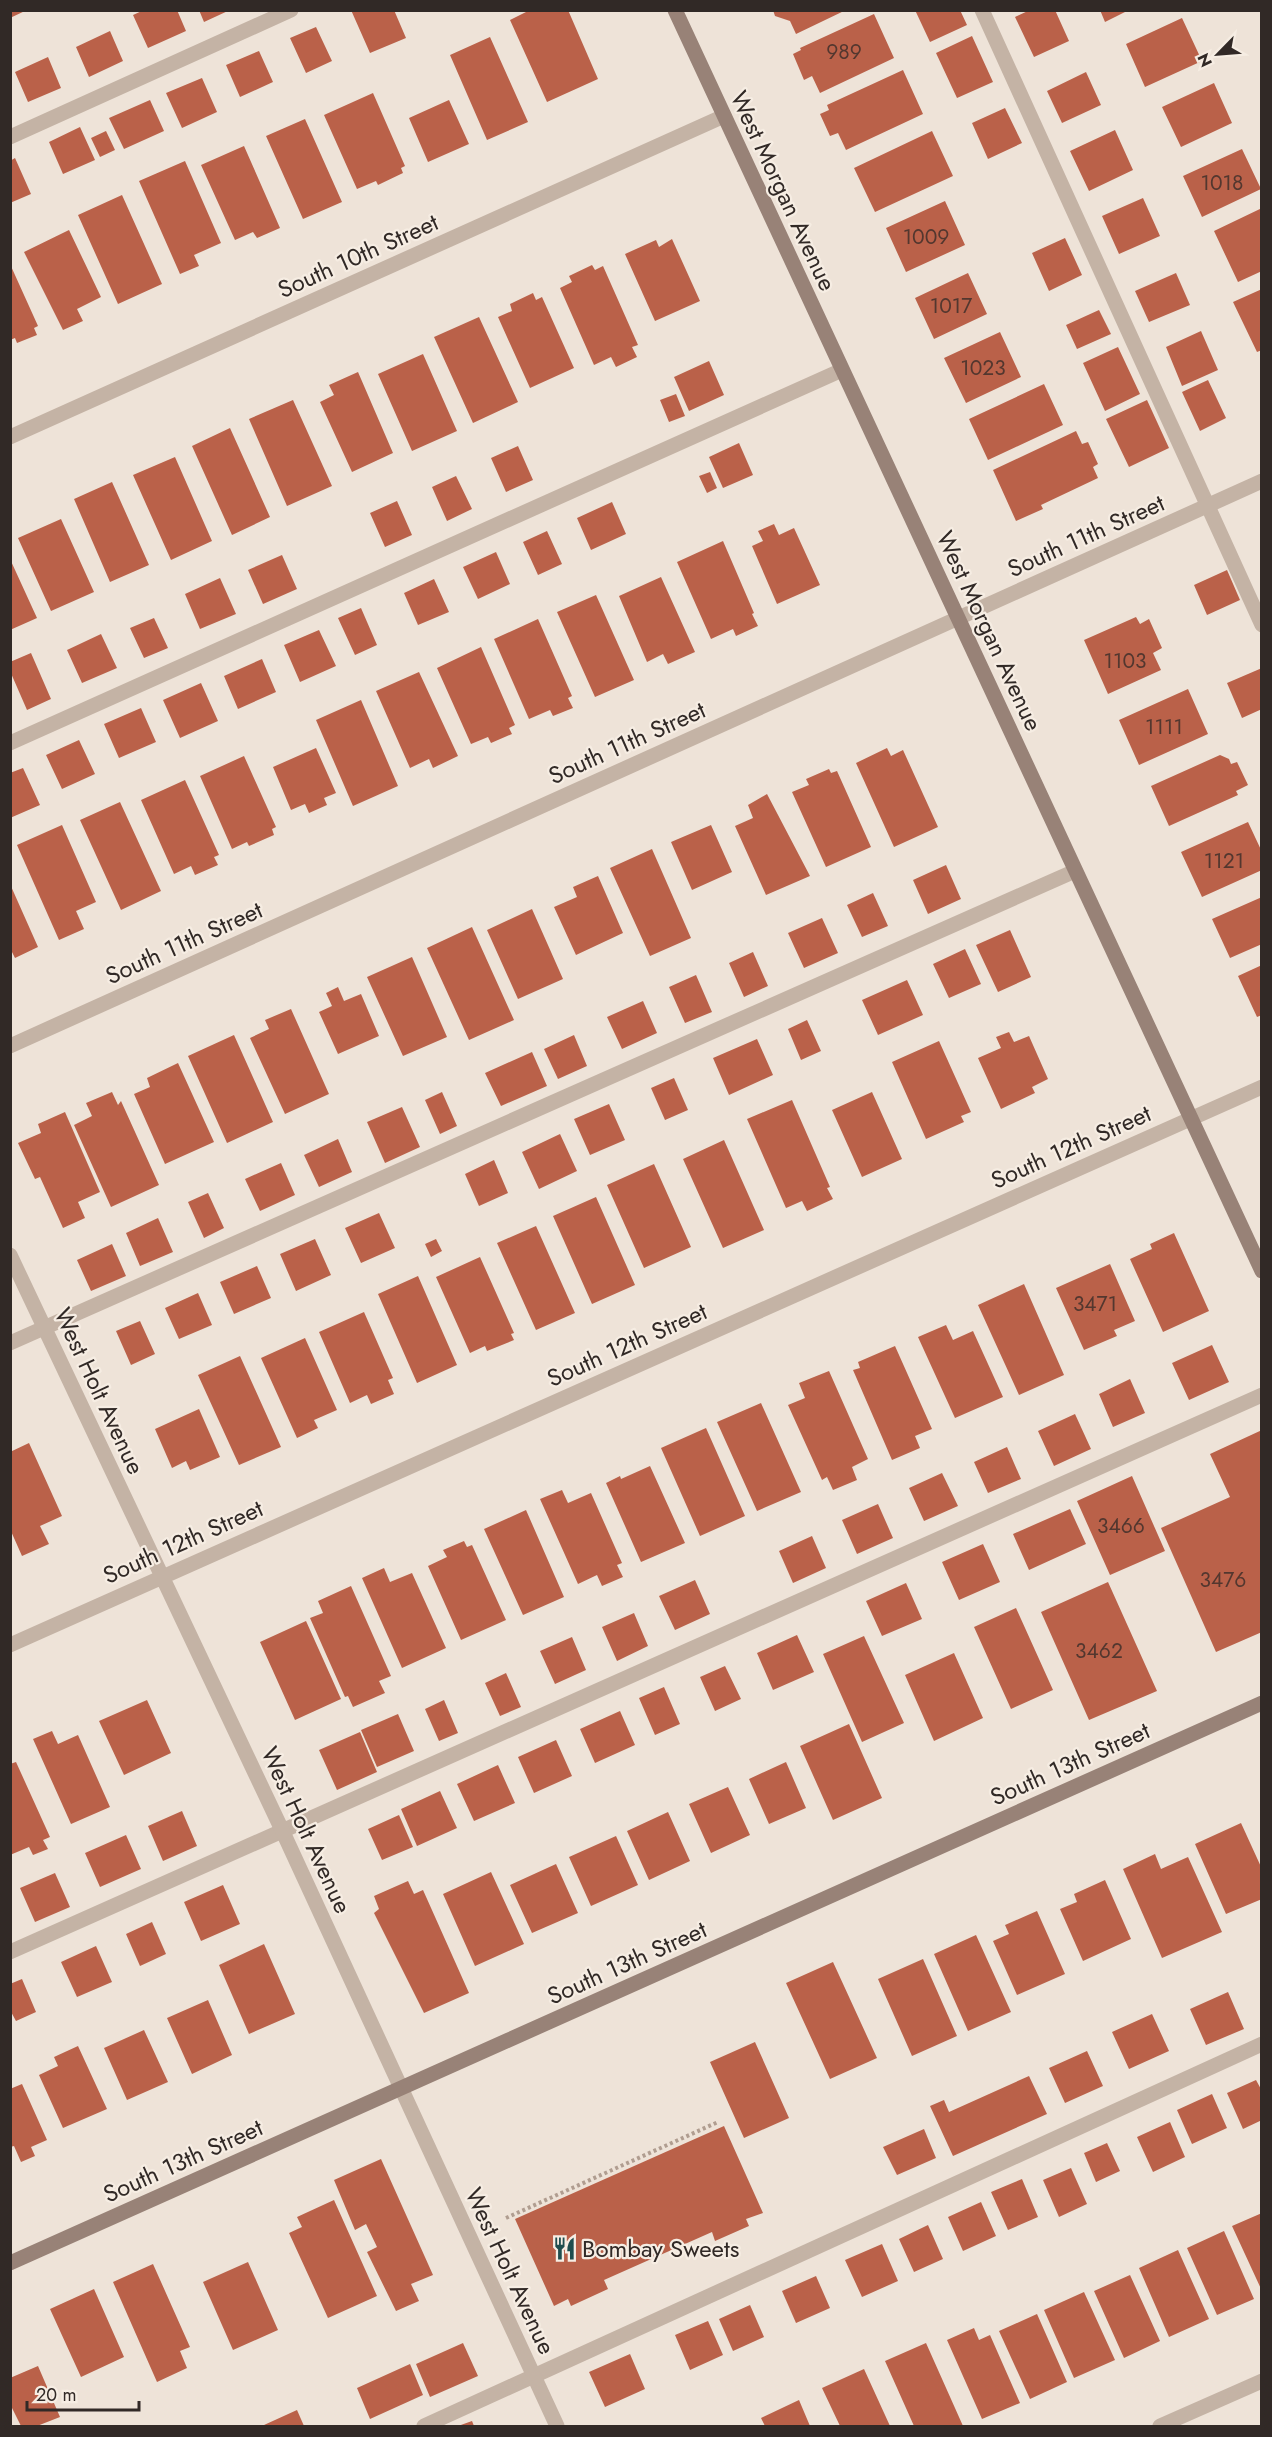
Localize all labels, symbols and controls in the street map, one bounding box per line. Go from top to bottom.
north arrow [1188,24,1248,84]
house number: 989 [826,37,862,67]
text: N [1192,50,1218,71]
street label: West Morgan Avenue [722,85,845,297]
house number: 1018 [1201,168,1243,198]
street label: South 10th Street [272,204,444,307]
house number: 1009 [903,222,949,252]
house number: 1017 [930,291,972,321]
house number: 1023 [960,353,1006,383]
street label: South 11th Street [1002,485,1170,586]
street label: West Morgan Avenue [928,525,1051,737]
house number: 1103 [1104,646,1146,676]
street label: South 11th Street [543,692,711,793]
house number: 1111 [1145,712,1183,742]
house number: 1121 [1204,846,1244,876]
street label: South 11th Street [100,892,268,993]
street label: South 12th Street [985,1096,1157,1197]
house number: 3471 [1073,1289,1117,1319]
street label: South 12th Street [541,1294,713,1395]
street label: West Holt Avenue [45,1302,153,1480]
street label: South 12th Street [97,1491,269,1592]
house number: 3466 [1097,1511,1145,1541]
house number: 3476 [1200,1565,1246,1595]
house number: 3462 [1075,1636,1123,1666]
street label: South 13th Street [984,1713,1155,1814]
street label: West Holt Avenue [252,1741,360,1919]
street label: South 13th Street [541,1912,712,2013]
street label: South 13th Street [97,2110,268,2211]
street label: West Holt Avenue [456,2182,564,2360]
place label: Bombay Sweets [582,2231,739,2266]
restaurant icon: Bombay Sweets [551,2236,577,2262]
scale bar [27,2374,140,2412]
text: 20 m [36,2382,76,2408]

